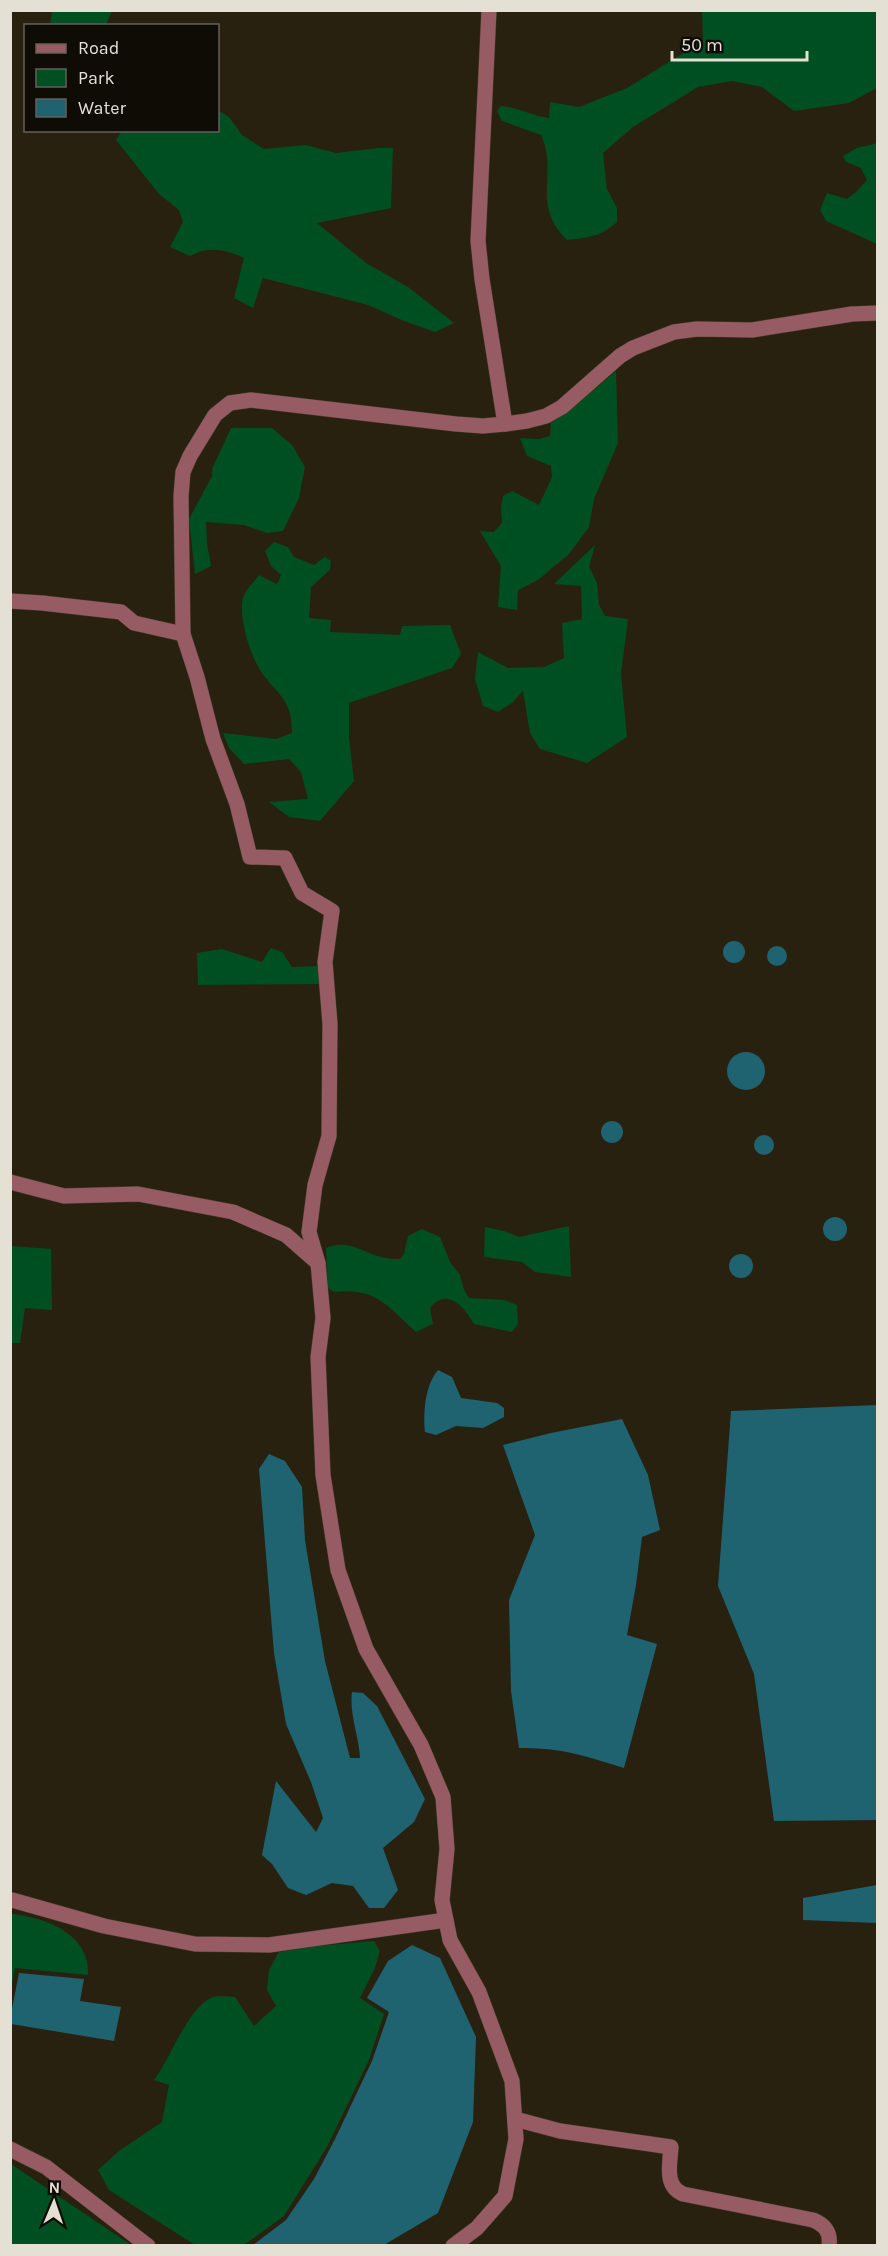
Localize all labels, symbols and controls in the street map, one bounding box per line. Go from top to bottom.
legend [24,24,219,132]
scale bar [672,24,807,62]
text: 50 m [681,34,723,56]
text: Road [78,37,119,59]
text: Park [78,67,115,89]
text: Water [78,97,126,119]
north arrow [24,2172,84,2232]
text: N [48,2178,61,2197]

